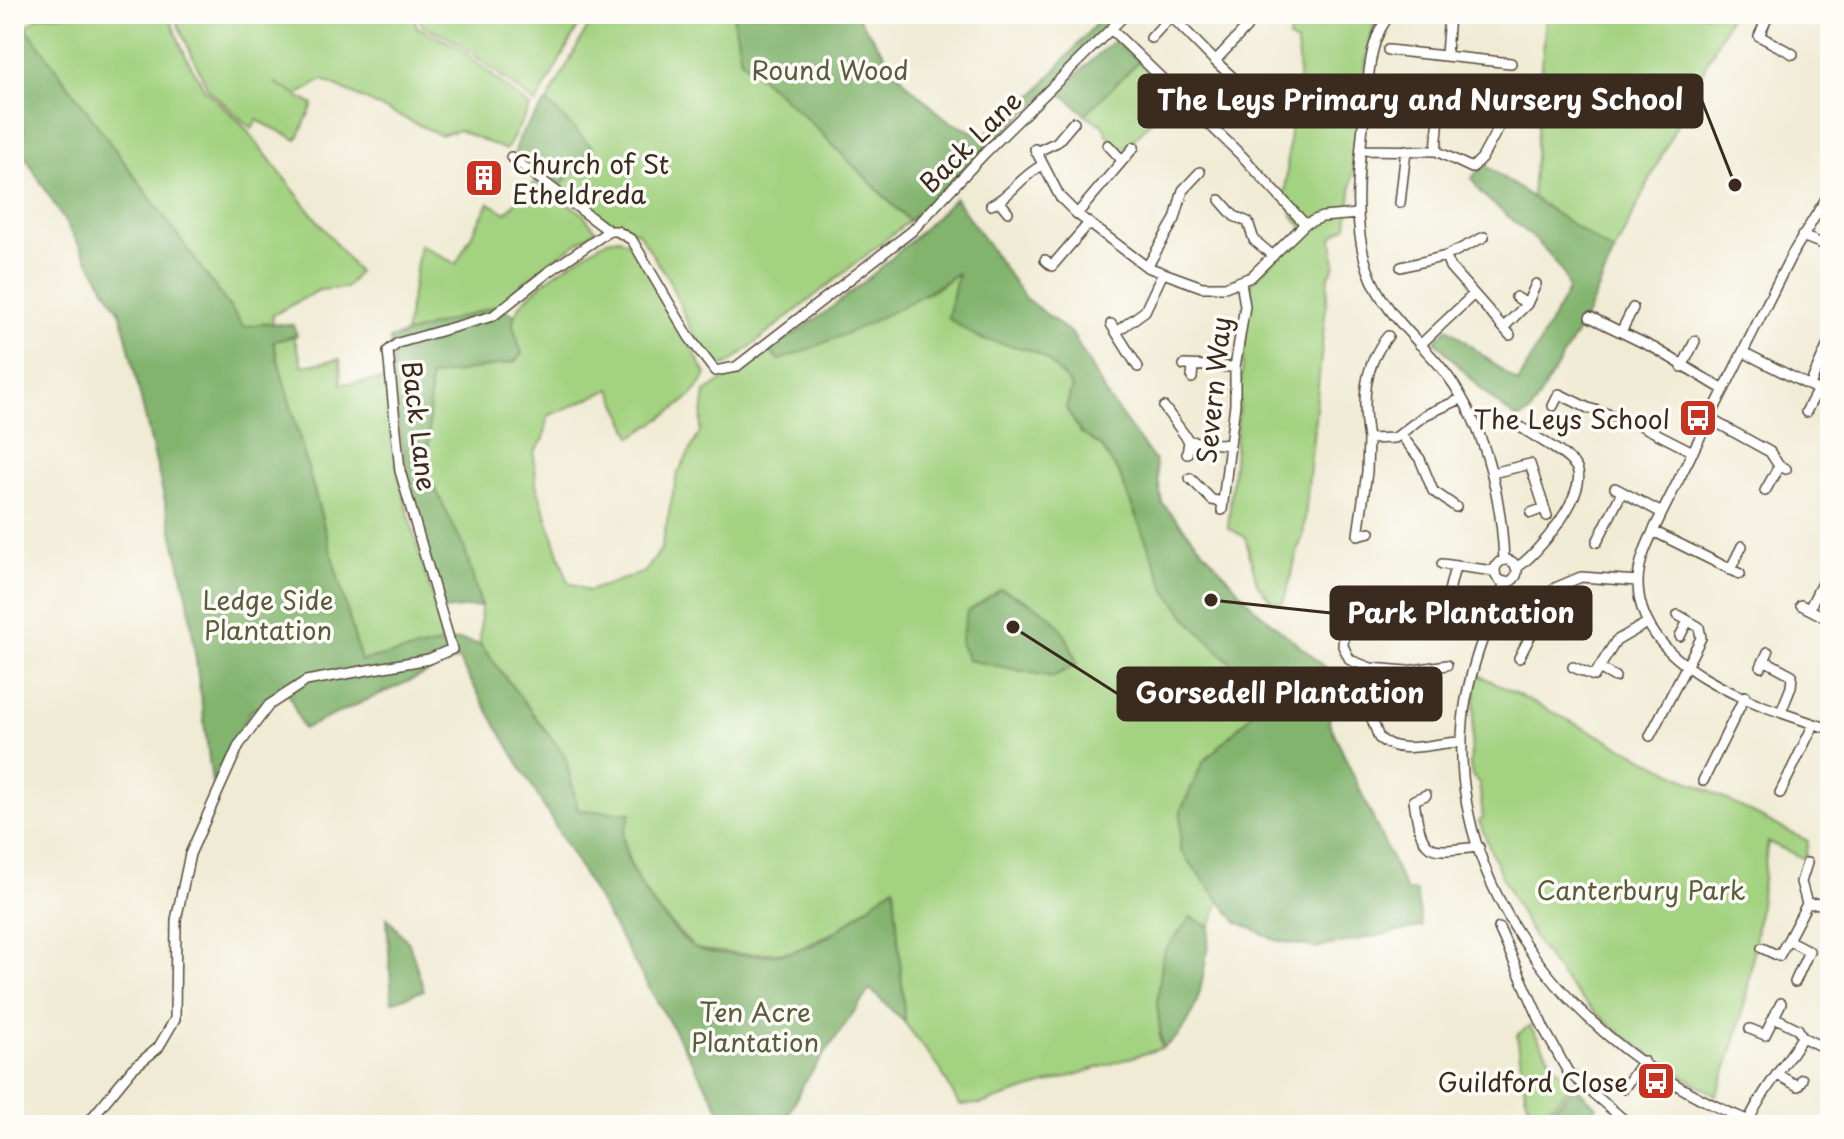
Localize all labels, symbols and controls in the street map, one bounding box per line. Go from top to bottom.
park label: Round Wood [751,50,909,89]
callout: The Leys Primary and Nursery School [1139,75,1702,127]
text: The Leys Primary and Nursery School [1157,77,1683,120]
street label: Back Lane [910,81,1030,201]
place label: Church of St Etheldreda [512,144,669,213]
building icon: Church of St Etheldreda [463,157,505,199]
street label: Severn Way [1186,315,1240,465]
street label: Back Lane [393,359,447,493]
bus stop icon: The Leys School [1677,397,1719,439]
place label: The Leys School [1473,399,1670,438]
park label: Ledge Side Plantation [202,580,334,649]
callout: Park Plantation [1331,587,1591,639]
text: Park Plantation [1347,590,1575,633]
callout: Gorsedell Plantation [1118,668,1441,720]
text: Gorsedell Plantation [1135,670,1425,713]
park label: Canterbury Park [1536,870,1746,909]
park label: Ten Acre Plantation [691,992,819,1061]
bus stop icon: Guildford Close [1635,1060,1677,1102]
place label: Guildford Close [1438,1062,1628,1101]

